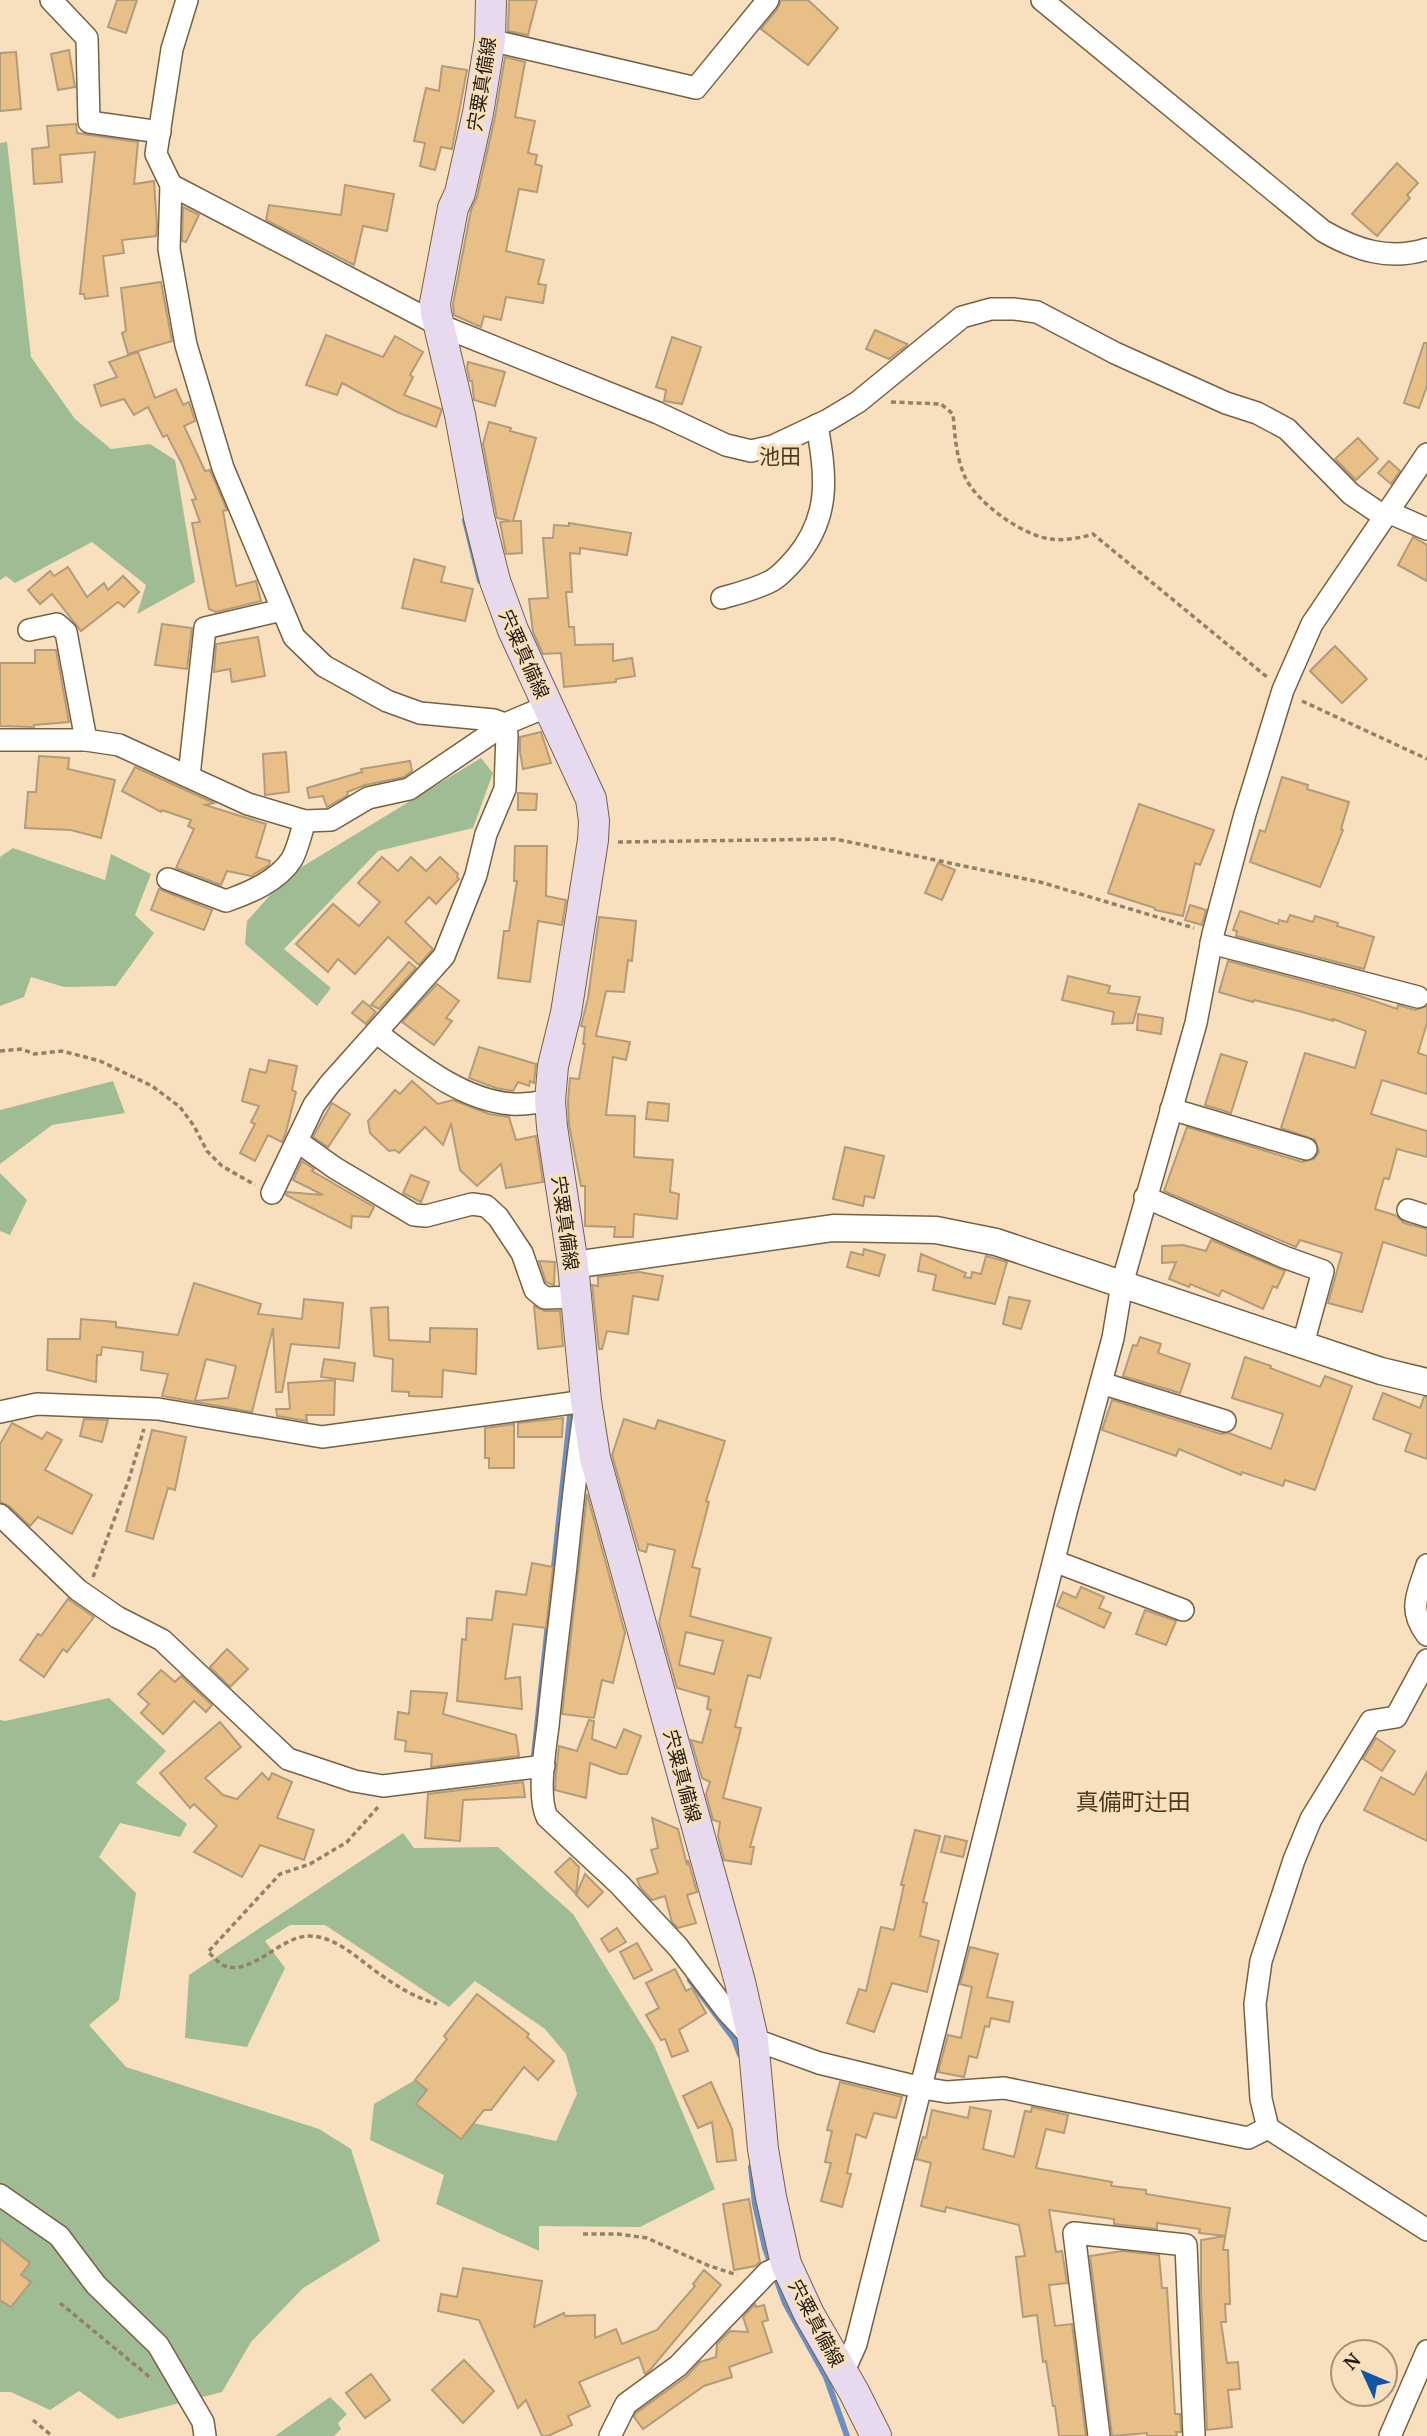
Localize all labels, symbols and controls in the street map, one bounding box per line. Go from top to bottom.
street label: 宍粟真備線 [461,35,501,133]
district label: 池田 [759,442,801,470]
street label: 宍粟真備線 [494,606,556,702]
street label: 宍粟真備線 [547,1174,585,1272]
street label: 宍粟真備線 [659,1727,707,1825]
district label: 真備町辻田 [1076,1786,1191,1817]
street label: 宍粟真備線 [784,2275,850,2371]
north arrow [1329,2338,1399,2408]
text: N [1337,2347,1366,2375]

